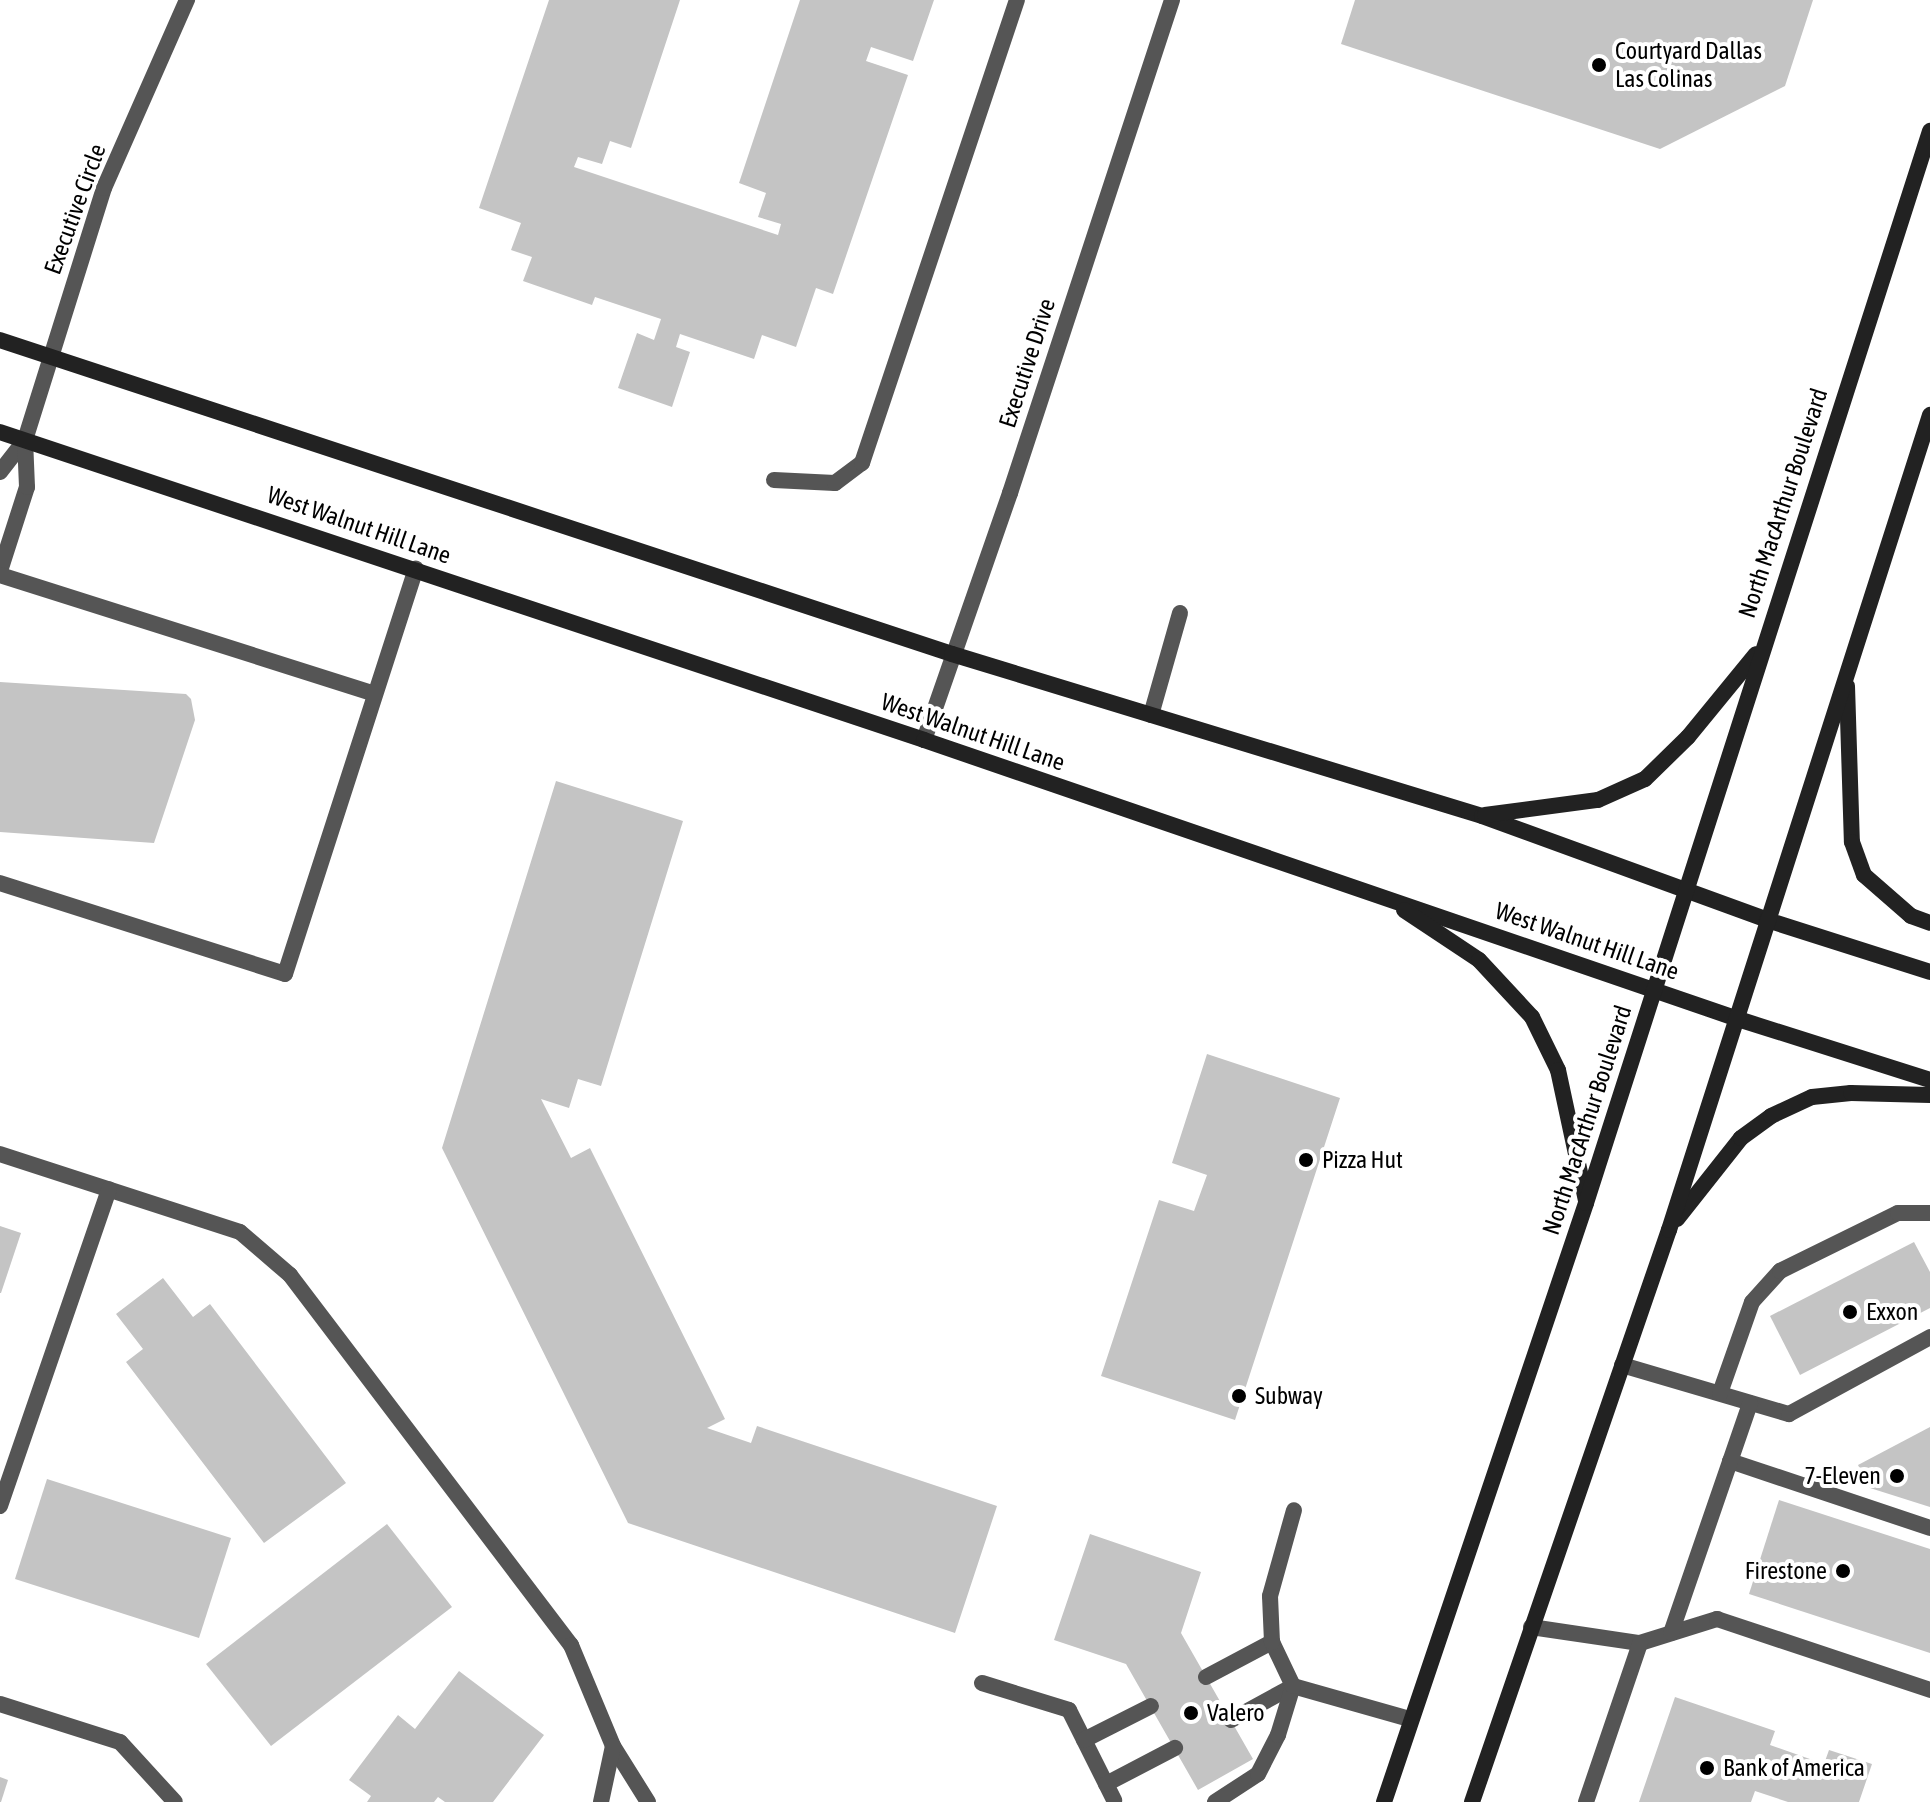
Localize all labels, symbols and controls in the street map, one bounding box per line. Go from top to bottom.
place label: Courtyard Dallas Las Colinas [1615,37,1762,93]
marker: Courtyard Dallas Las Colinas [1590,56,1608,74]
street label: Executive Circle [38,140,112,278]
street label: Executive Drive [993,295,1061,431]
street label: North MacArthur Boulevard [1732,385,1834,621]
street label: West Walnut Hill Lane [263,480,455,570]
street label: West Walnut Hill Lane [877,687,1069,777]
street label: West Walnut Hill Lane [1491,896,1683,986]
street label: North MacArthur Boulevard [1536,1002,1638,1238]
place label: Pizza Hut [1322,1146,1403,1174]
marker: Pizza Hut [1297,1151,1315,1169]
place label: Exxon [1866,1298,1918,1326]
marker: Exxon [1841,1303,1859,1321]
place label: Subway [1255,1382,1323,1410]
marker: Subway [1230,1387,1248,1405]
place label: 7-Eleven [1805,1462,1881,1490]
marker: 7-Eleven [1888,1467,1906,1485]
place label: Firestone [1745,1557,1827,1585]
marker: Firestone [1834,1562,1852,1580]
place label: Valero [1207,1699,1265,1727]
marker: Valero [1182,1704,1200,1722]
place label: Bank of America [1723,1754,1865,1782]
marker: Bank of America [1698,1759,1716,1777]

